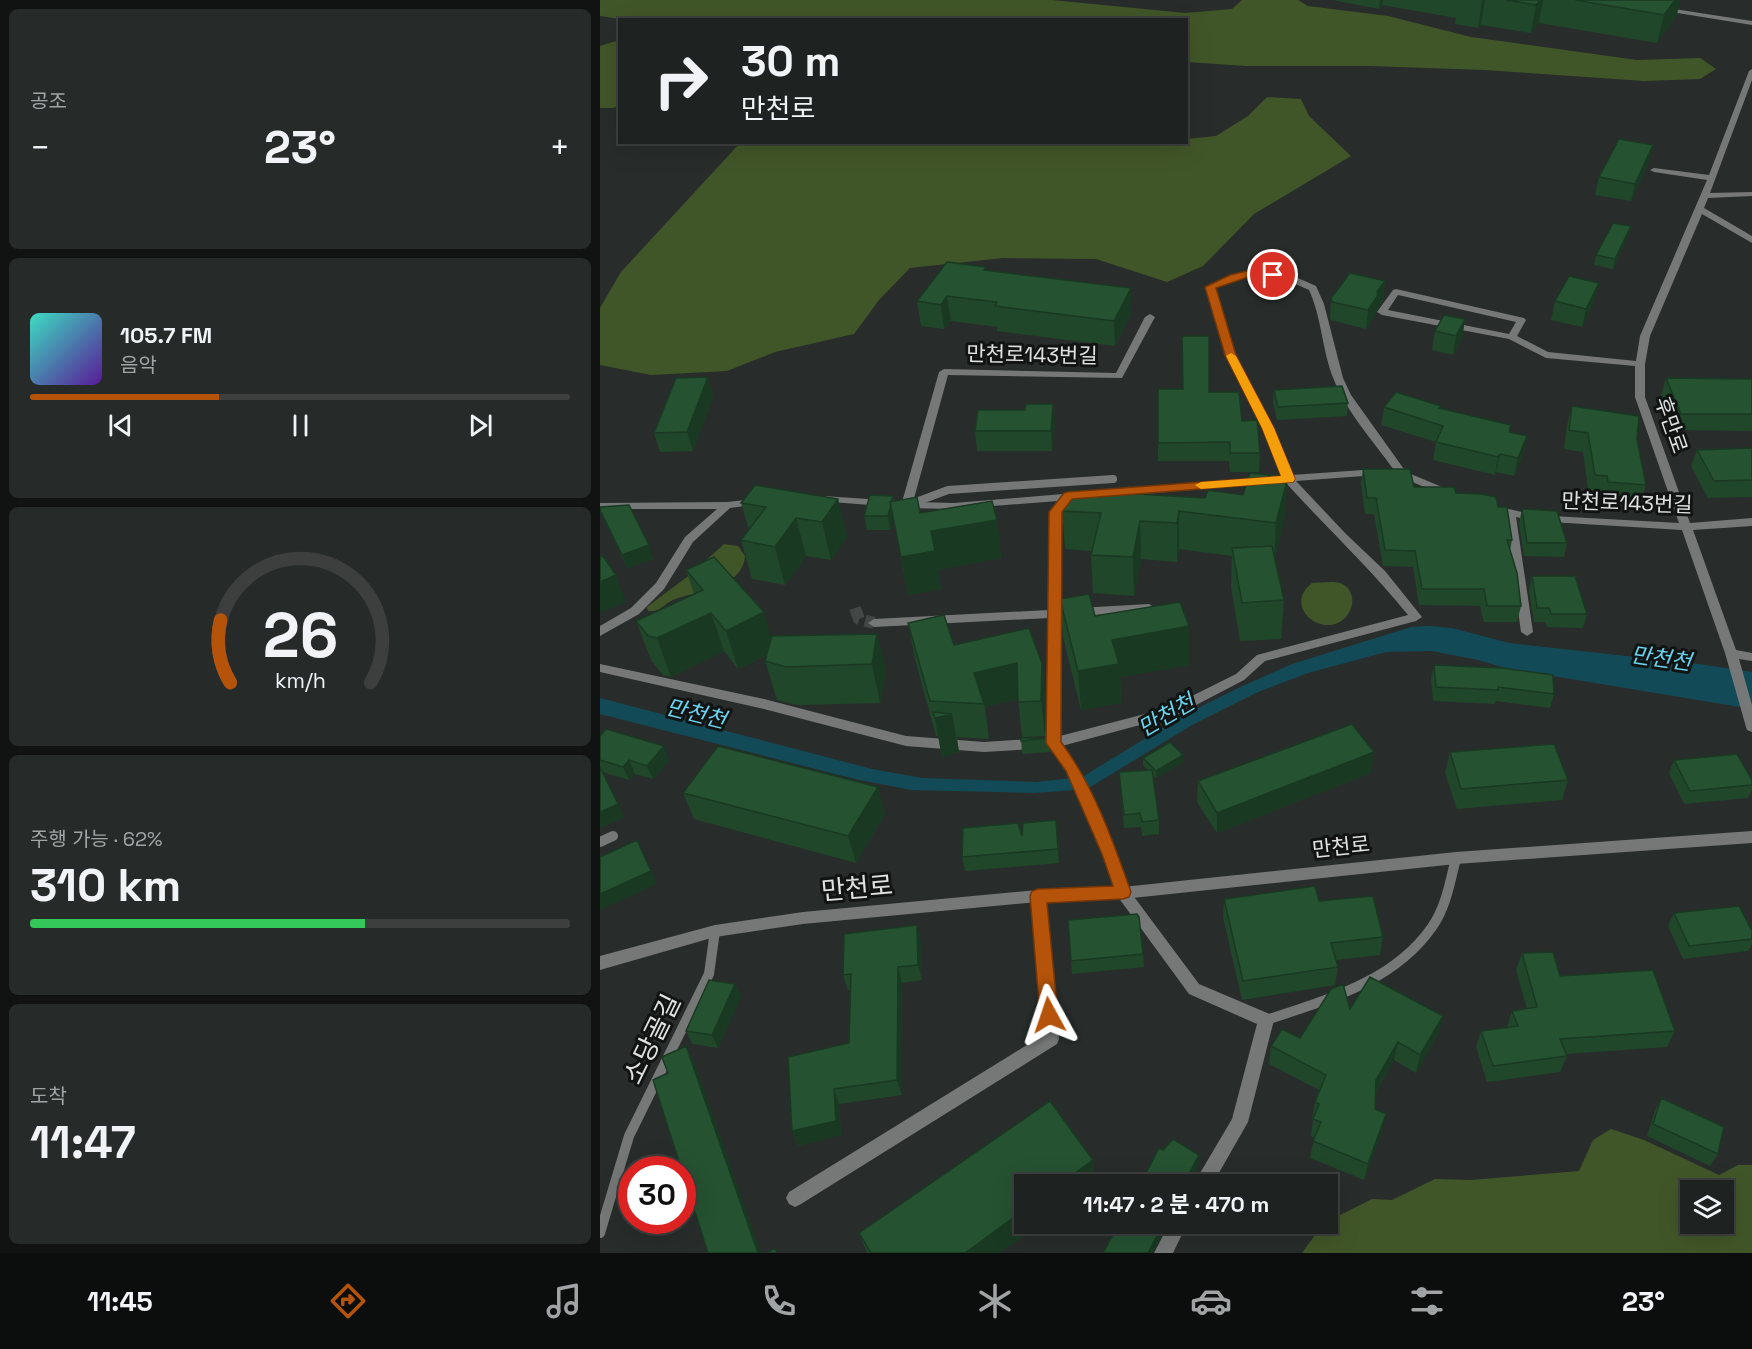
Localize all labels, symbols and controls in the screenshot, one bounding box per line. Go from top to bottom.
text: 30 m [741,35,840,88]
icon: right [642,42,720,120]
text: 공조 [30,88,67,114]
text: 만천로 [741,91,816,126]
text: 23° [264,119,336,176]
text: − [30,127,50,169]
text: + [550,127,570,169]
pin [1247,249,1298,300]
icon: arrive [1256,258,1289,291]
text: 105.7 FM [120,321,212,349]
street label: 만천로143번길 [966,340,1098,369]
text: 음악 [120,352,157,378]
street label: 후만로 [1649,393,1694,457]
icon: previous [104,409,137,442]
icon: pause [284,409,317,442]
icon: next [464,409,497,442]
street label: 만천로143번길 [1561,487,1693,518]
text: 26 [262,597,338,676]
water label: 만천천 [1629,640,1696,676]
text: km/h [274,668,326,695]
water label: 만천천 [1133,686,1202,742]
water label: 만천천 [663,692,732,735]
text: 주행 가능 · 62% [30,826,162,852]
street label: 만천로 [1311,830,1371,863]
text: 310 km [30,857,181,914]
street label: 만천로 [820,868,894,908]
position arrow [1017,983,1081,1047]
street label: 소당골길 [616,989,688,1089]
text: 도착 [30,1083,67,1109]
text: 11:47 [30,1114,136,1171]
speed limit sign: 30 [618,1156,696,1234]
map controls [1680,1180,1734,1234]
button: layers [1680,1180,1734,1234]
text: 11:47 · 2 분 · 470 m [1083,1190,1269,1218]
icon: directions [327,1280,369,1322]
icon: music [543,1280,585,1322]
icon: phone [758,1280,800,1322]
icon: climate [974,1280,1016,1322]
icon: car [1190,1280,1232,1322]
icon: filters [1406,1280,1448,1322]
text: 11:45 [87,1284,153,1319]
text: 23° [1622,1284,1665,1319]

